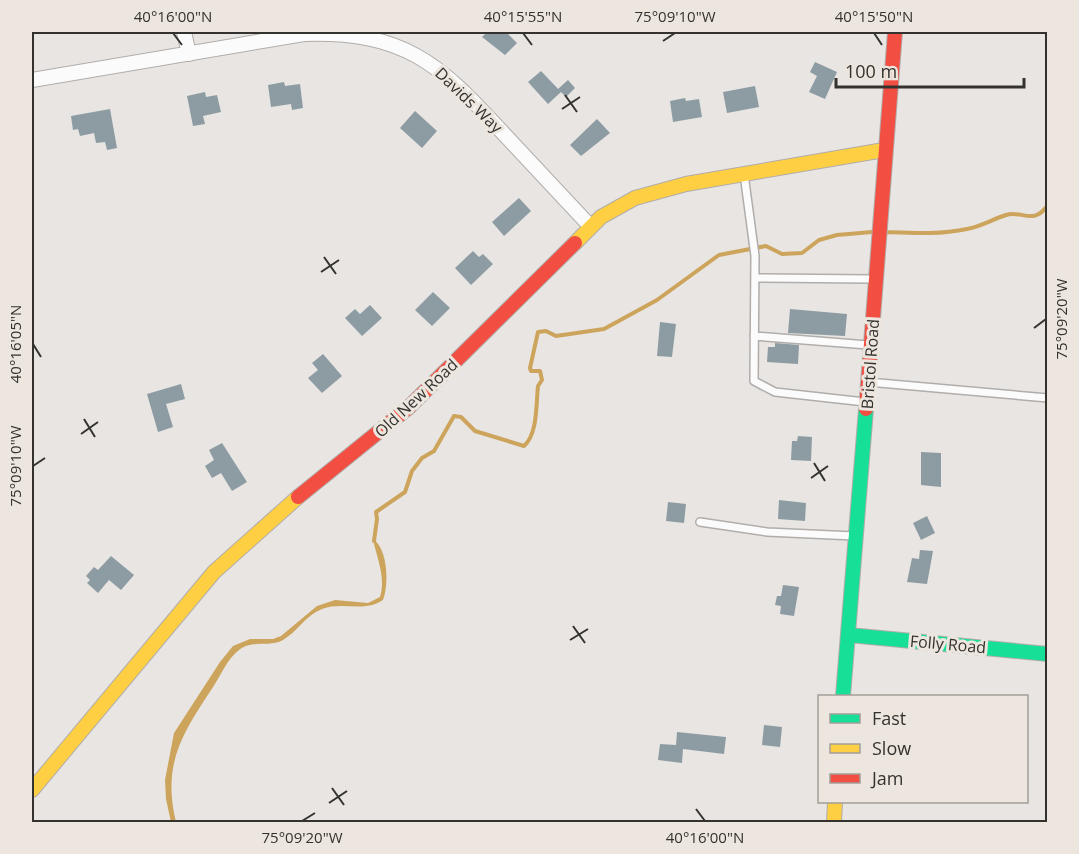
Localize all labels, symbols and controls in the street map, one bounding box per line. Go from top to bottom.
text: 40°16'00"N [134,6,212,26]
text: 40°15'55"N [484,6,562,26]
text: 75°09'10"W [635,6,716,26]
text: 40°15'50"N [835,6,913,26]
scale bar [836,51,1024,89]
text: 100 m [845,59,897,83]
street label: Davids Way [431,62,508,138]
text: 75°09'20"W [1051,278,1071,360]
text: 40°16'05"N [5,305,25,383]
street label: Bristol Road [856,318,884,410]
street label: Old New Road [370,354,462,442]
text: 75°09'10"W [5,425,25,507]
street label: Folly Road [909,630,987,658]
legend [818,695,1028,803]
text: Fast [872,706,906,730]
text: Slow [872,736,911,760]
text: Jam [870,766,904,790]
text: 75°09'20"W [262,827,343,847]
text: 40°16'00"N [666,827,744,847]

